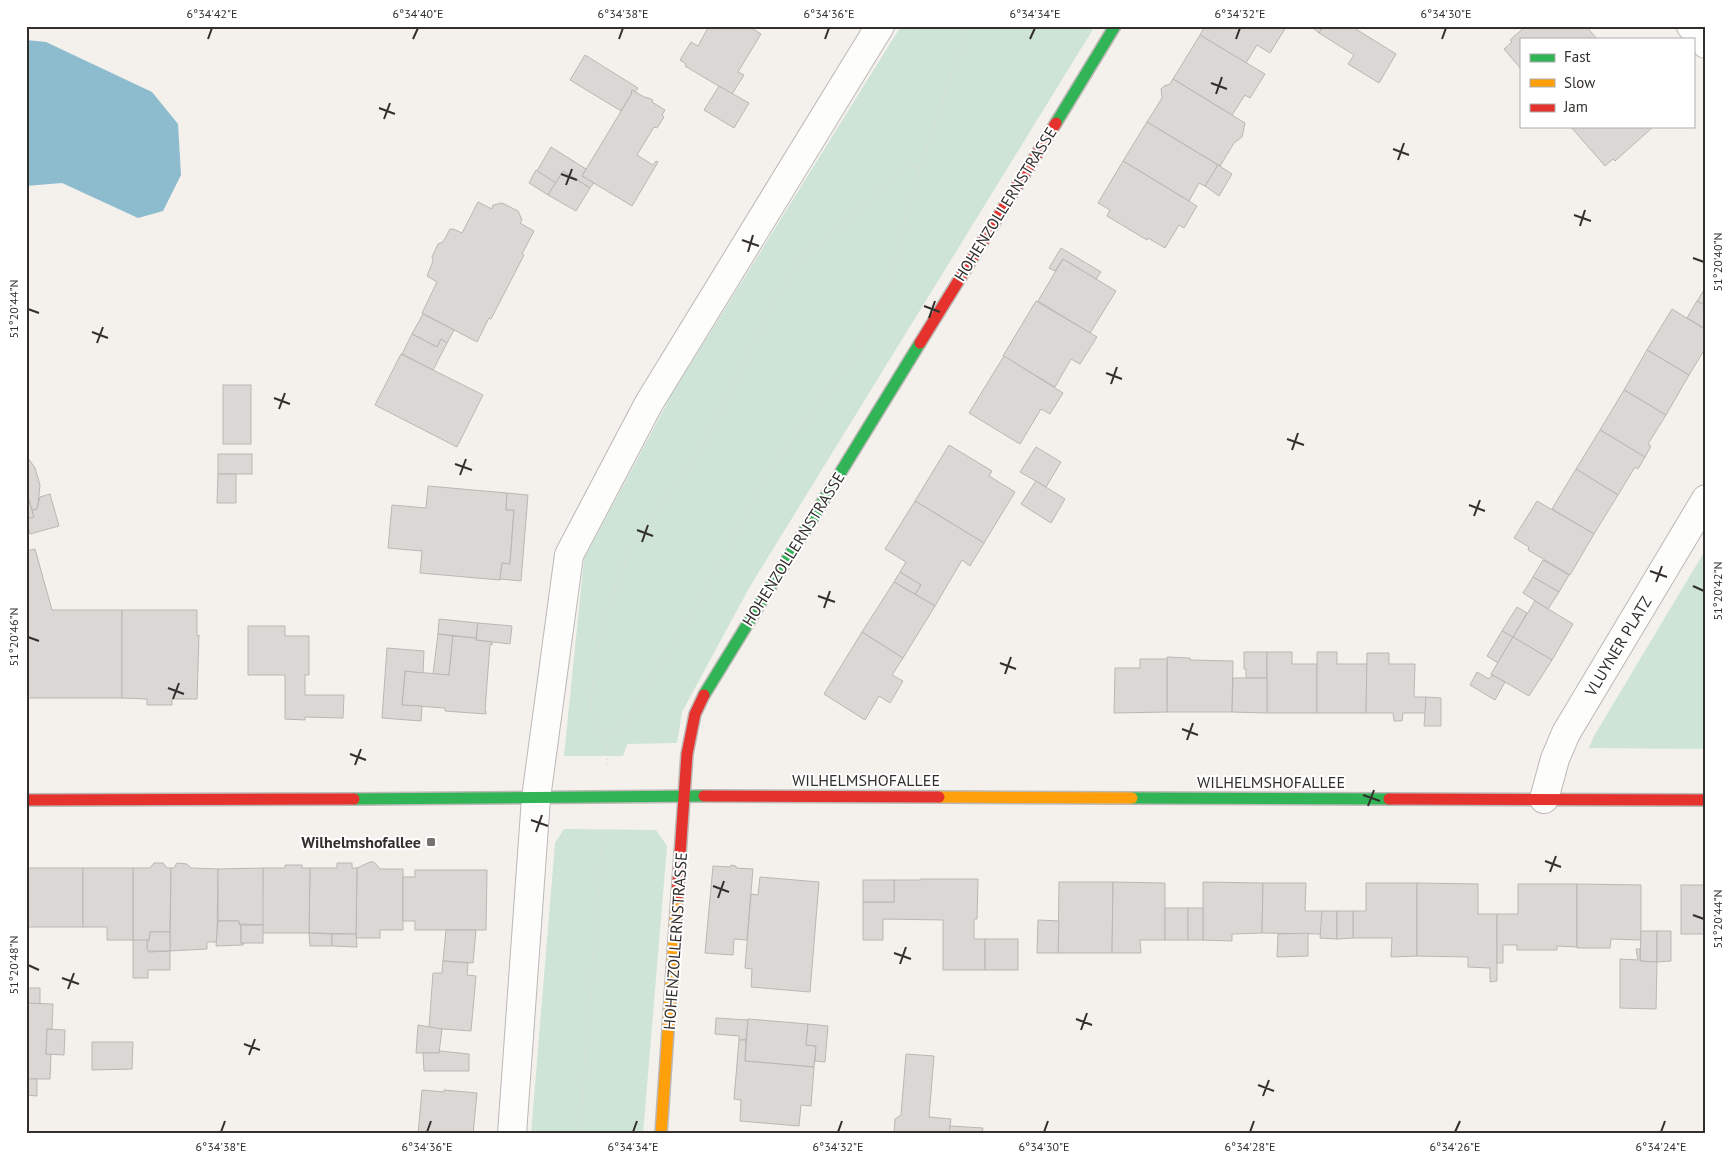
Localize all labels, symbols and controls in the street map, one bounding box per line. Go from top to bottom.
text: 6°34'42"E [187,6,237,21]
text: 6°34'40"E [393,6,443,21]
text: 6°34'38"E [598,6,648,21]
text: 6°34'36"E [804,6,854,21]
text: 6°34'34"E [1010,6,1060,21]
text: 6°34'32"E [1215,6,1265,21]
text: 6°34'30"E [1421,6,1471,21]
legend [1520,38,1694,128]
text: Fast [1564,47,1591,66]
text: Slow [1564,73,1595,92]
text: Jam [1563,97,1588,116]
street label: HOHENZOLLERNSTRASSE [949,123,1061,285]
text: 51°20'40"N [1710,232,1725,292]
text: 51°20'44"N [6,279,21,339]
street label: HOHENZOLLERNSTRASSE [737,468,849,630]
text: 51°20'42"N [1710,561,1725,621]
street label: VLUYNER PLATZ [1580,592,1656,700]
text: 51°20'46"N [6,607,21,667]
street label: WILHELMSHOFALLEE [792,770,940,790]
street label: WILHELMSHOFALLEE [1197,772,1345,792]
place label: Wilhelmshofallee [301,832,421,852]
marker: Wilhelmshofallee [425,836,437,848]
street label: HOHENZOLLERNSTRASSE [659,852,691,1030]
text: 51°20'44"N [1710,889,1725,949]
text: 51°20'48"N [6,935,21,995]
text: 6°34'38"E [196,1139,246,1154]
text: 6°34'36"E [402,1139,452,1154]
text: 6°34'34"E [608,1139,658,1154]
text: 6°34'32"E [813,1139,863,1154]
text: 6°34'30"E [1019,1139,1069,1154]
text: 6°34'28"E [1225,1139,1275,1154]
text: 6°34'26"E [1430,1139,1480,1154]
text: 6°34'24"E [1636,1139,1686,1154]

